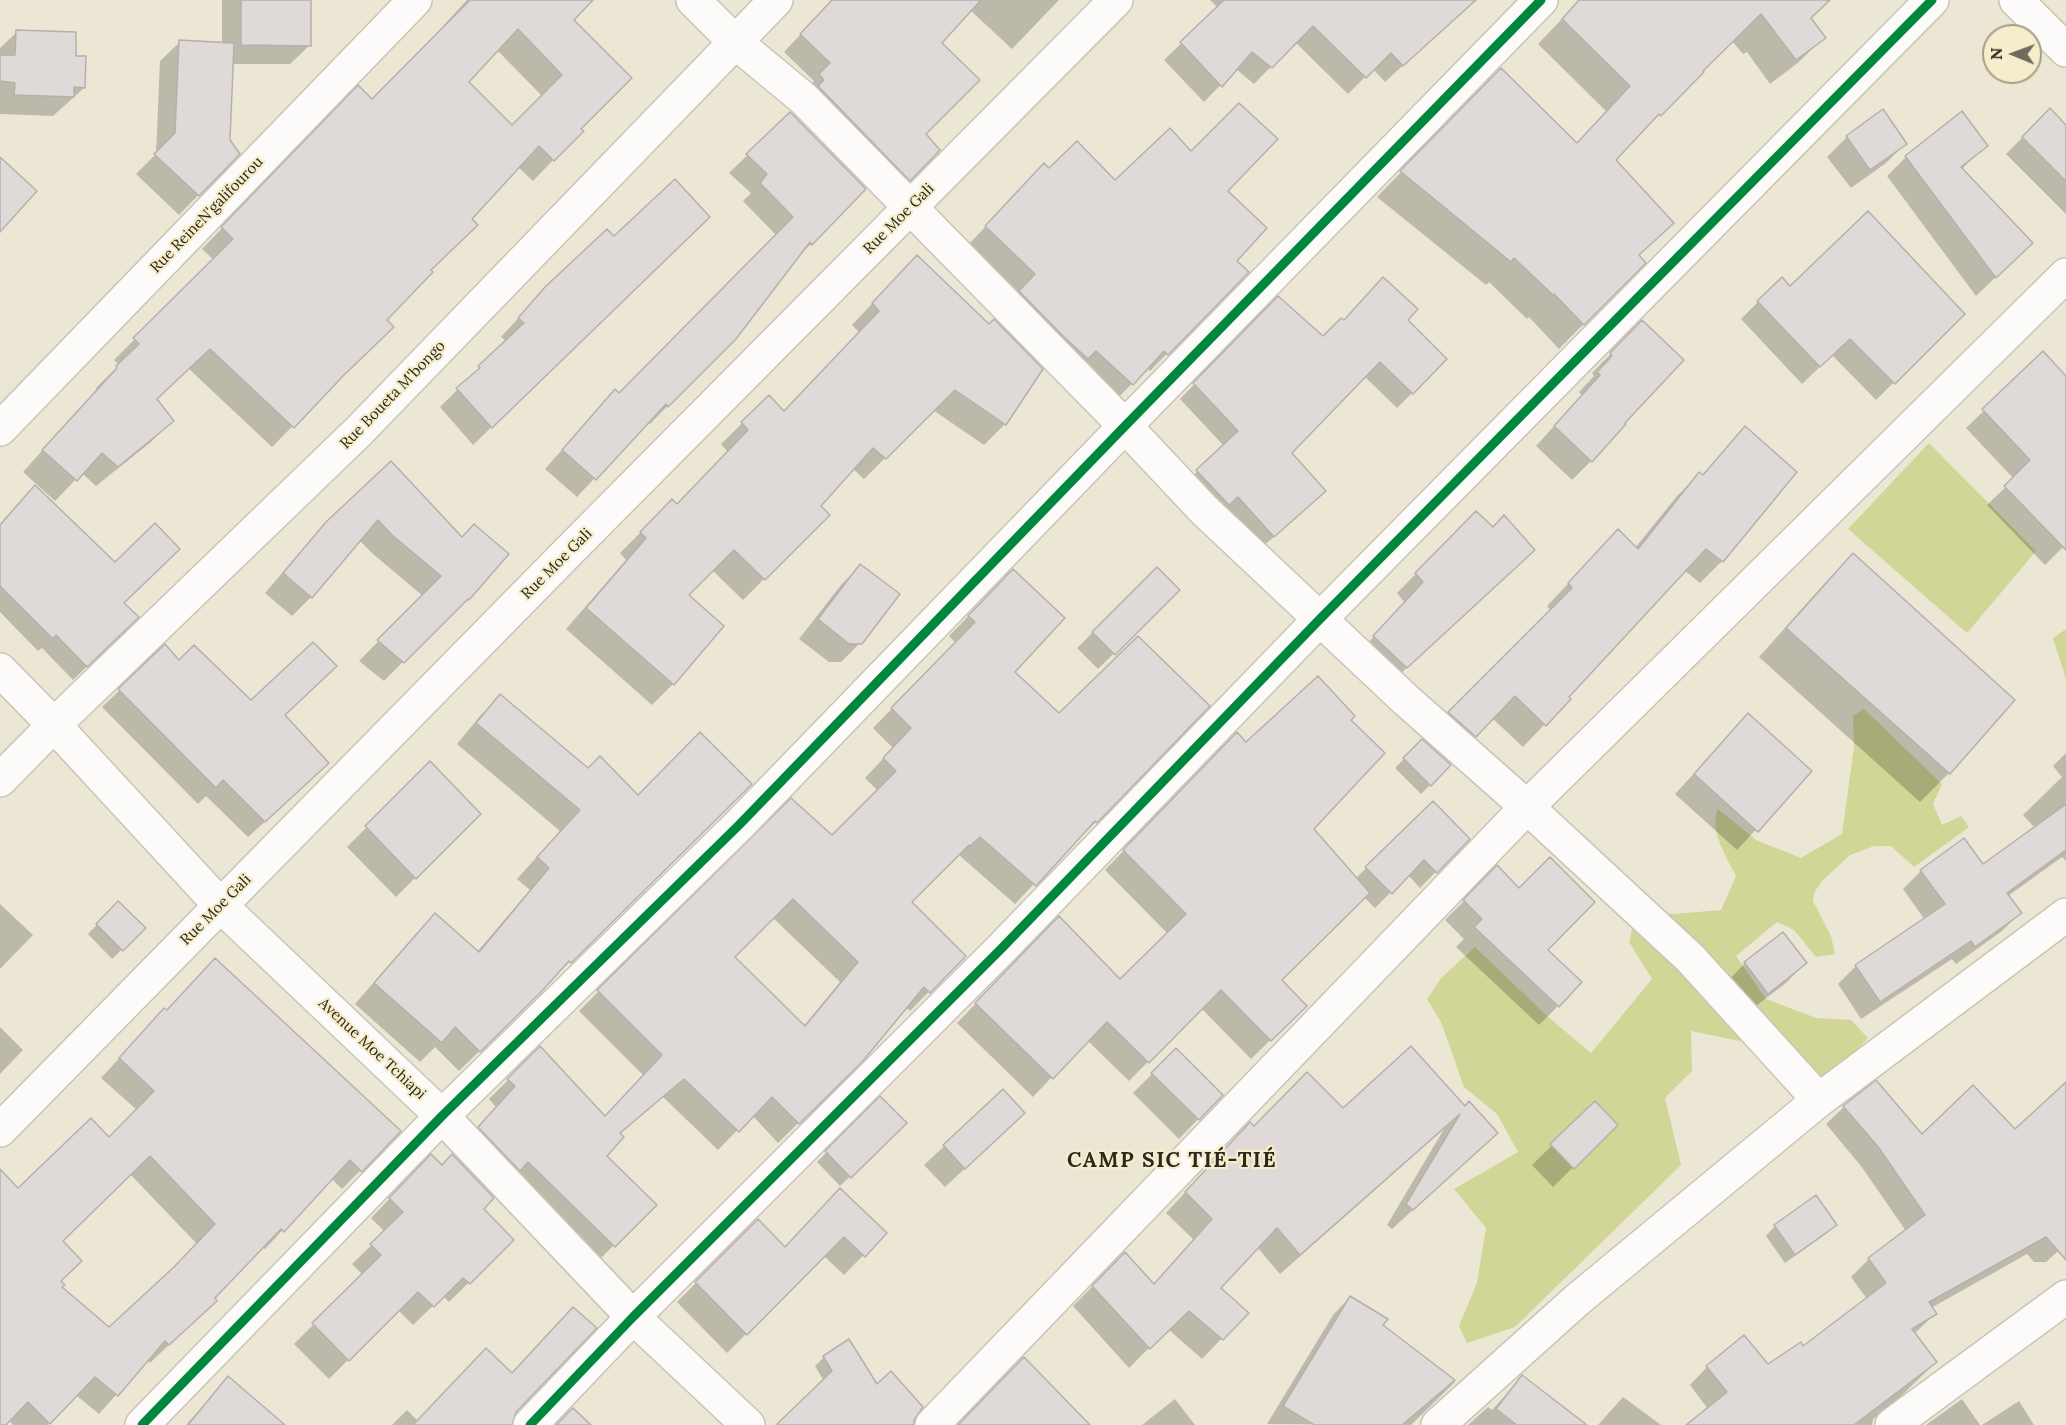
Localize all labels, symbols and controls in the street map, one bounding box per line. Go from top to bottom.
north arrow [1982,24,2042,84]
text: N [1986,47,2006,60]
street label: Rue ReineN'galifourou [147,153,267,277]
street label: Rue Moe Gali [860,180,938,258]
street label: Rue Boueta M'bongo [337,337,449,453]
street label: Rue Moe Gali [518,525,596,603]
street label: Rue Moe Gali [177,871,255,949]
street label: Avenue Moe Tchiapi [315,995,429,1103]
district label: CAMP SIC TIÉ-TIÉ [1067,1148,1277,1174]

